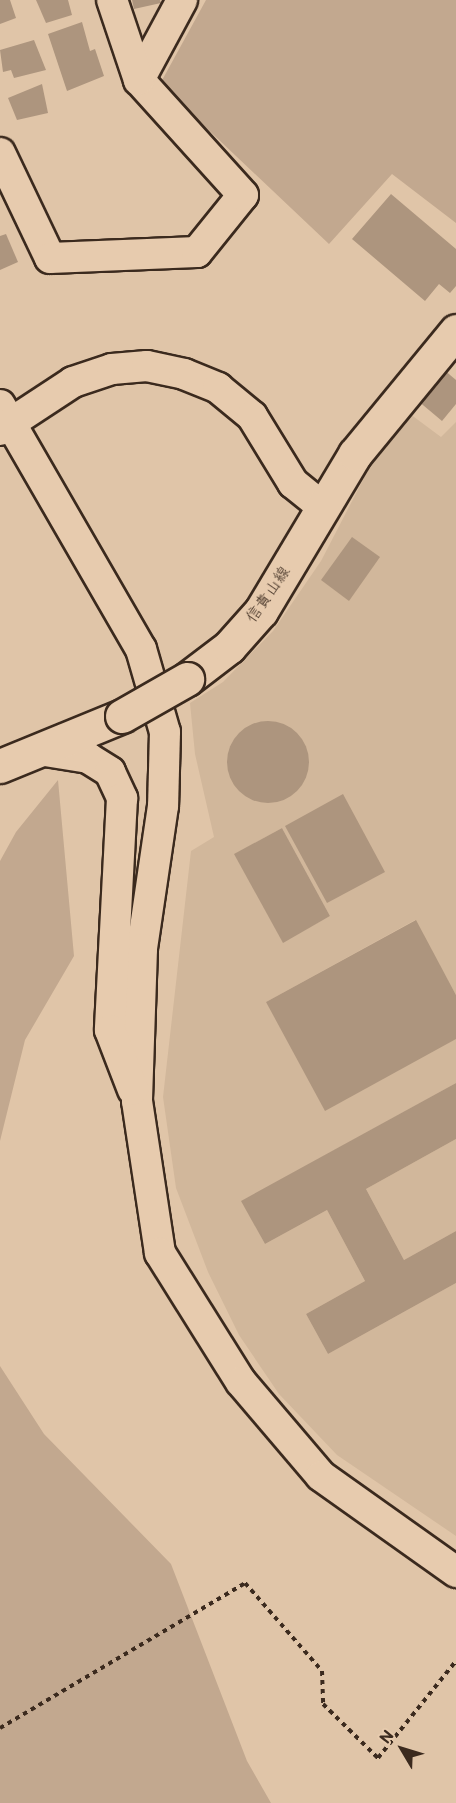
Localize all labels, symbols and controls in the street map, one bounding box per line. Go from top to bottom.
street label: 信貴山線 [243,563,295,627]
north arrow [372,1719,432,1779]
text: N [376,1727,399,1748]

